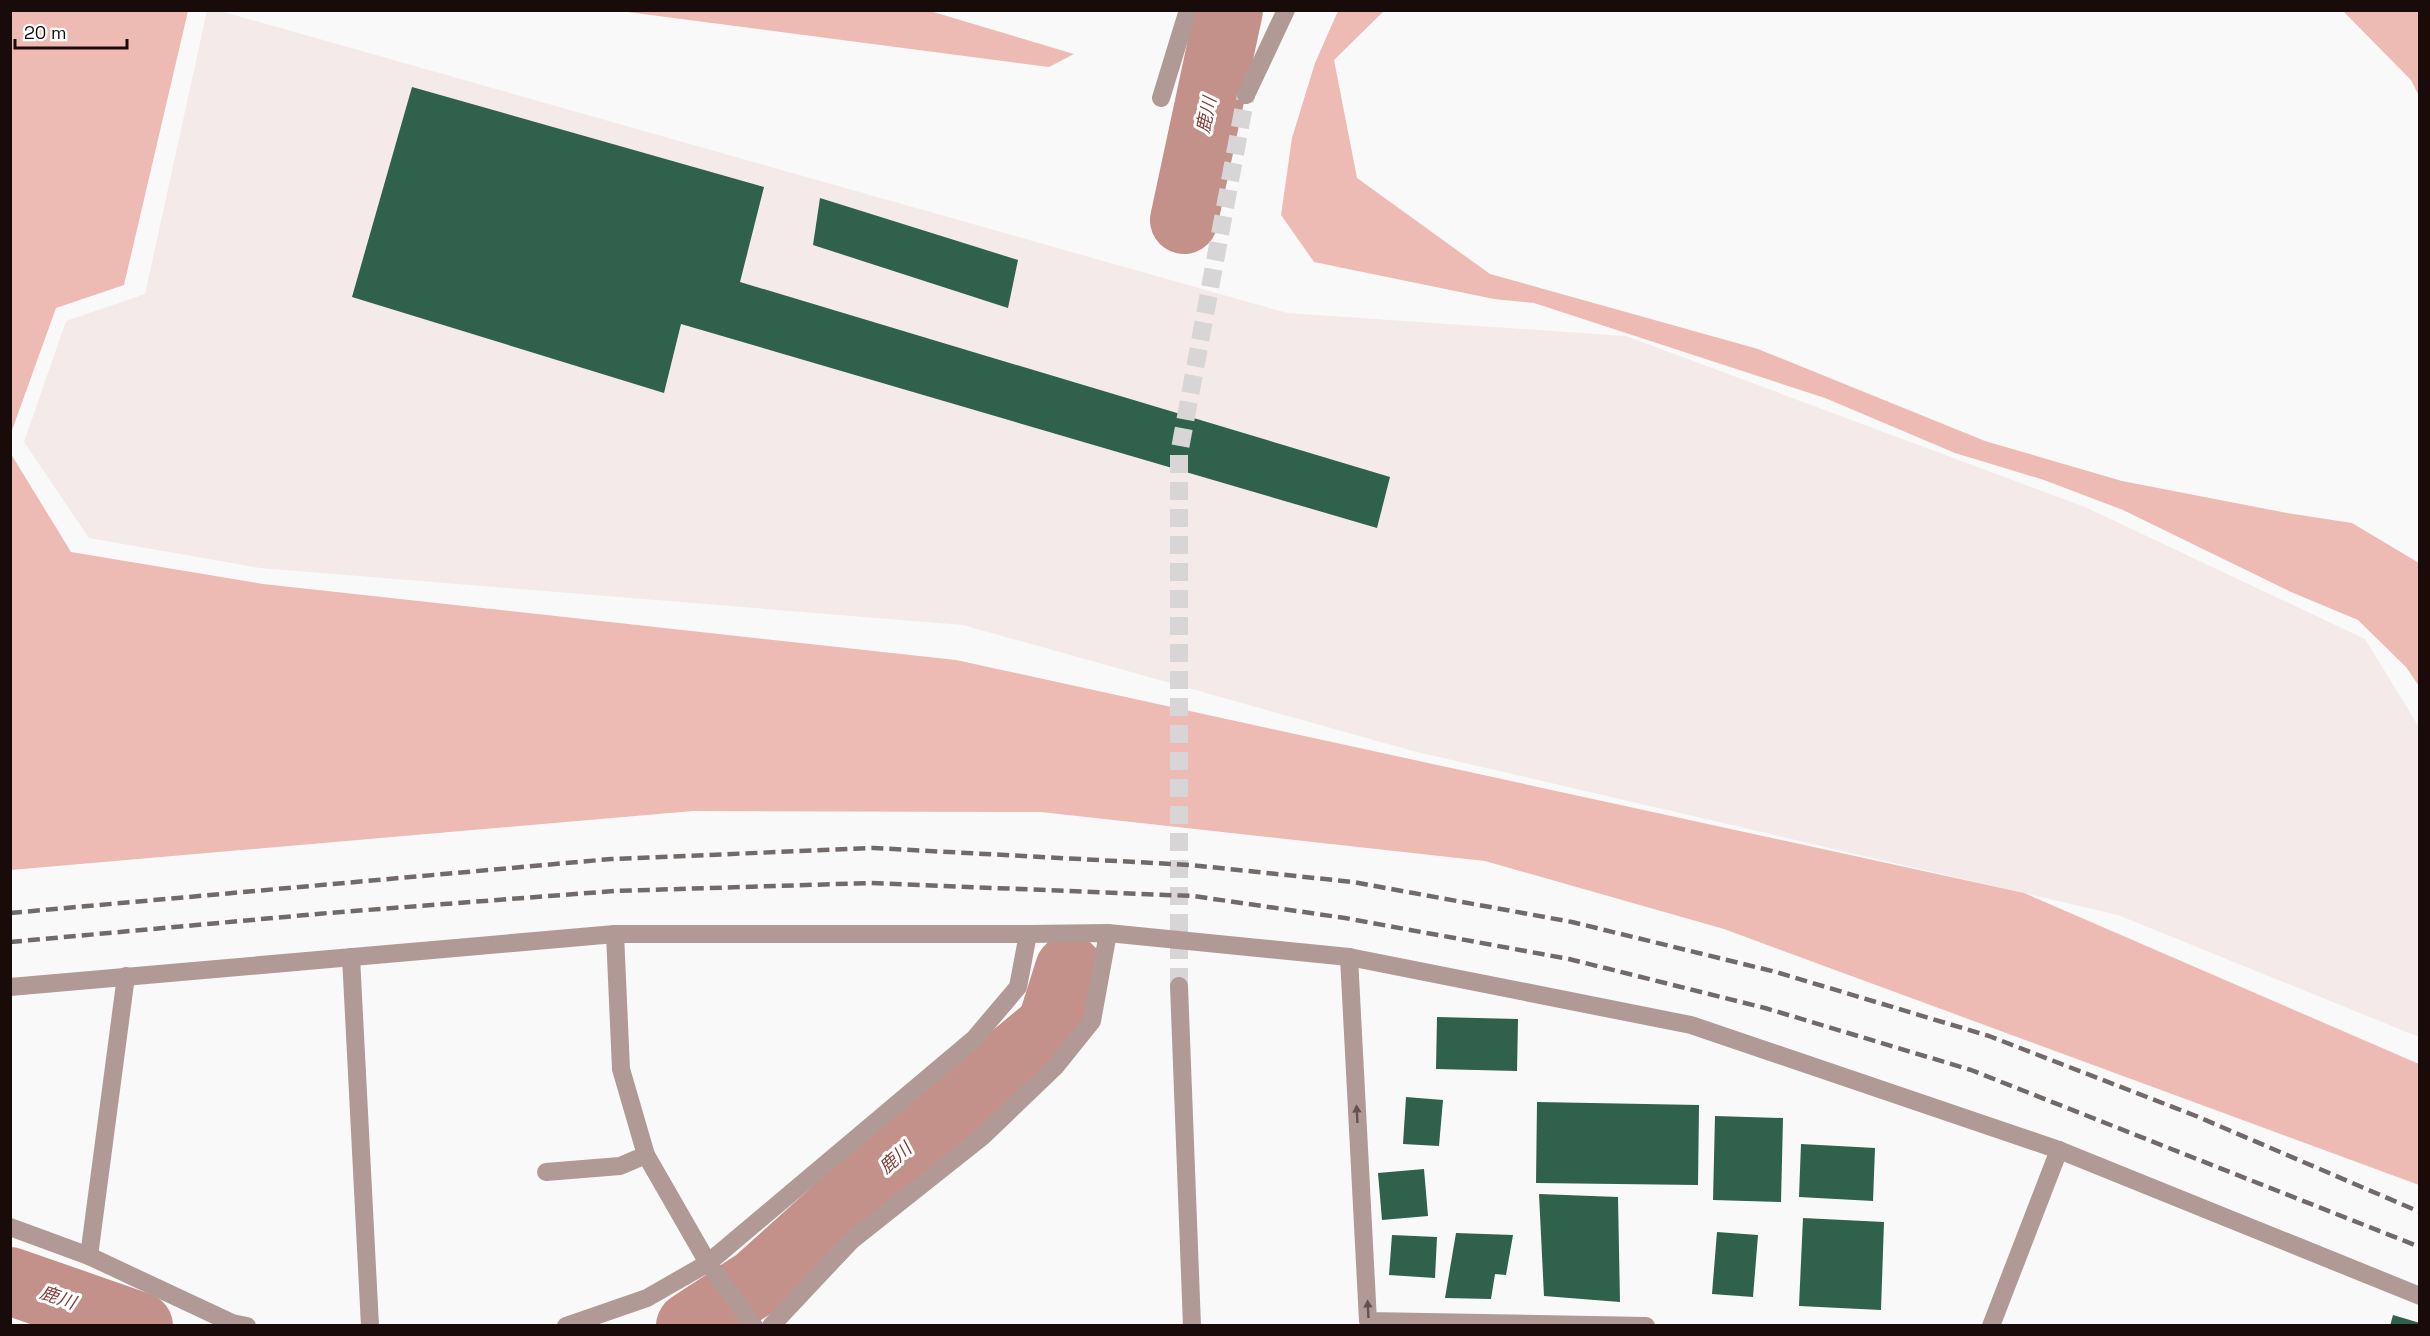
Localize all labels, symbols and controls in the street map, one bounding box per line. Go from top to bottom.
scale bar [15,12,128,50]
text: 20 m [24,21,67,44]
water label: 鹿川 [1191,93,1221,135]
one-way arrow [1353,1105,1362,1124]
water label: 鹿川 [874,1136,918,1179]
water label: 鹿川 [37,1280,81,1314]
one-way arrow [1363,1300,1372,1319]

